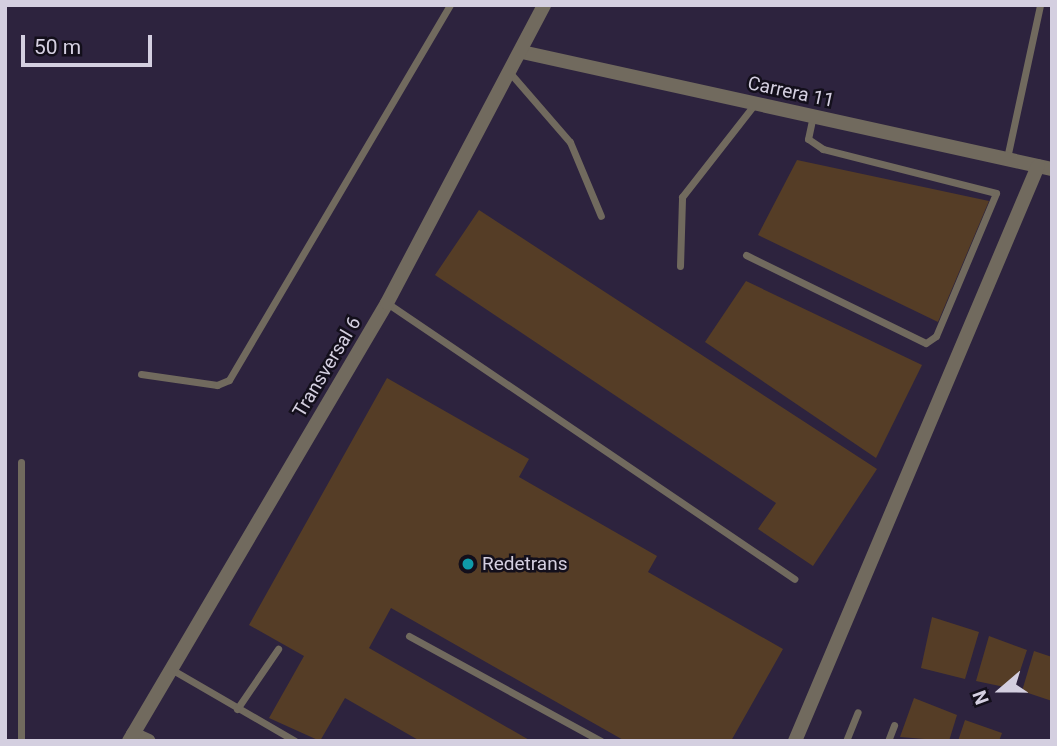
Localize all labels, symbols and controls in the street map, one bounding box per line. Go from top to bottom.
scale bar [24,21,156,65]
text: 50 m [34,35,81,59]
street label: Carrera 11 [746,72,836,112]
street label: Transversal 6 [288,313,366,421]
place label: Redetrans [482,553,567,575]
marker: Redetrans [460,556,476,572]
north arrow [966,655,1036,725]
text: N [968,687,994,708]

